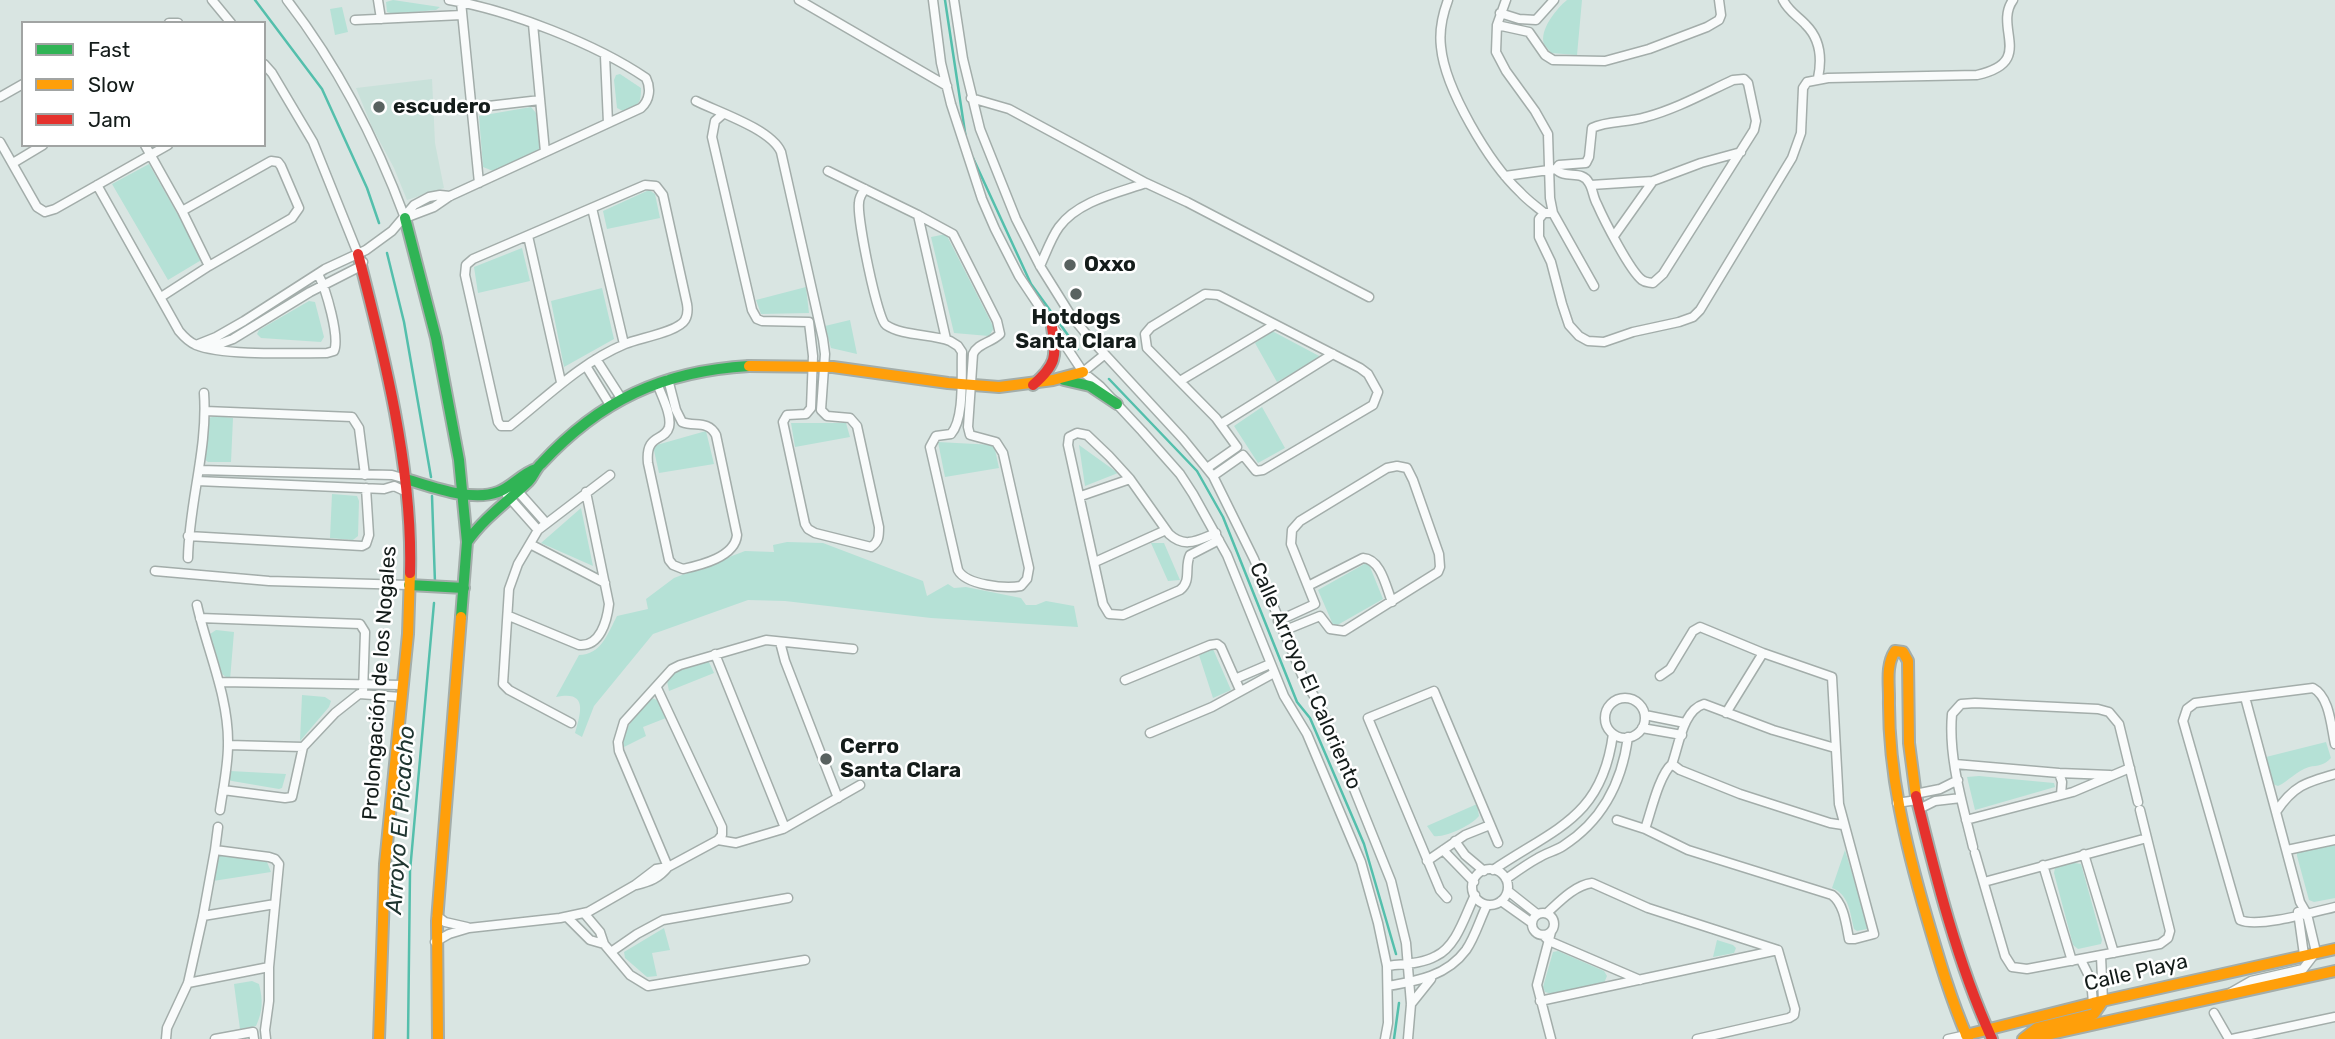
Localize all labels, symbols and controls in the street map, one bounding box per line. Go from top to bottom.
legend [21,21,266,147]
text: Fast [88,37,130,62]
text: Slow [88,72,135,97]
place label: escudero [393,94,491,120]
marker: escudero [371,99,387,115]
text: Jam [88,107,132,132]
place label: Oxxo [1084,252,1136,278]
marker: Oxxo [1062,257,1078,273]
marker: Hotdogs Santa Clara [1068,286,1084,302]
place label: Hotdogs Santa Clara [1015,305,1137,355]
street label: Prolongación de los Nogales [358,545,402,821]
street label: Calle Arroyo El Caloriento [1243,559,1367,793]
water label: Arroyo El Picacho [381,725,421,915]
place label: Cerro Santa Clara [840,734,961,784]
marker: Cerro Santa Clara [818,751,834,767]
street label: Calle Playa [2082,949,2190,997]

